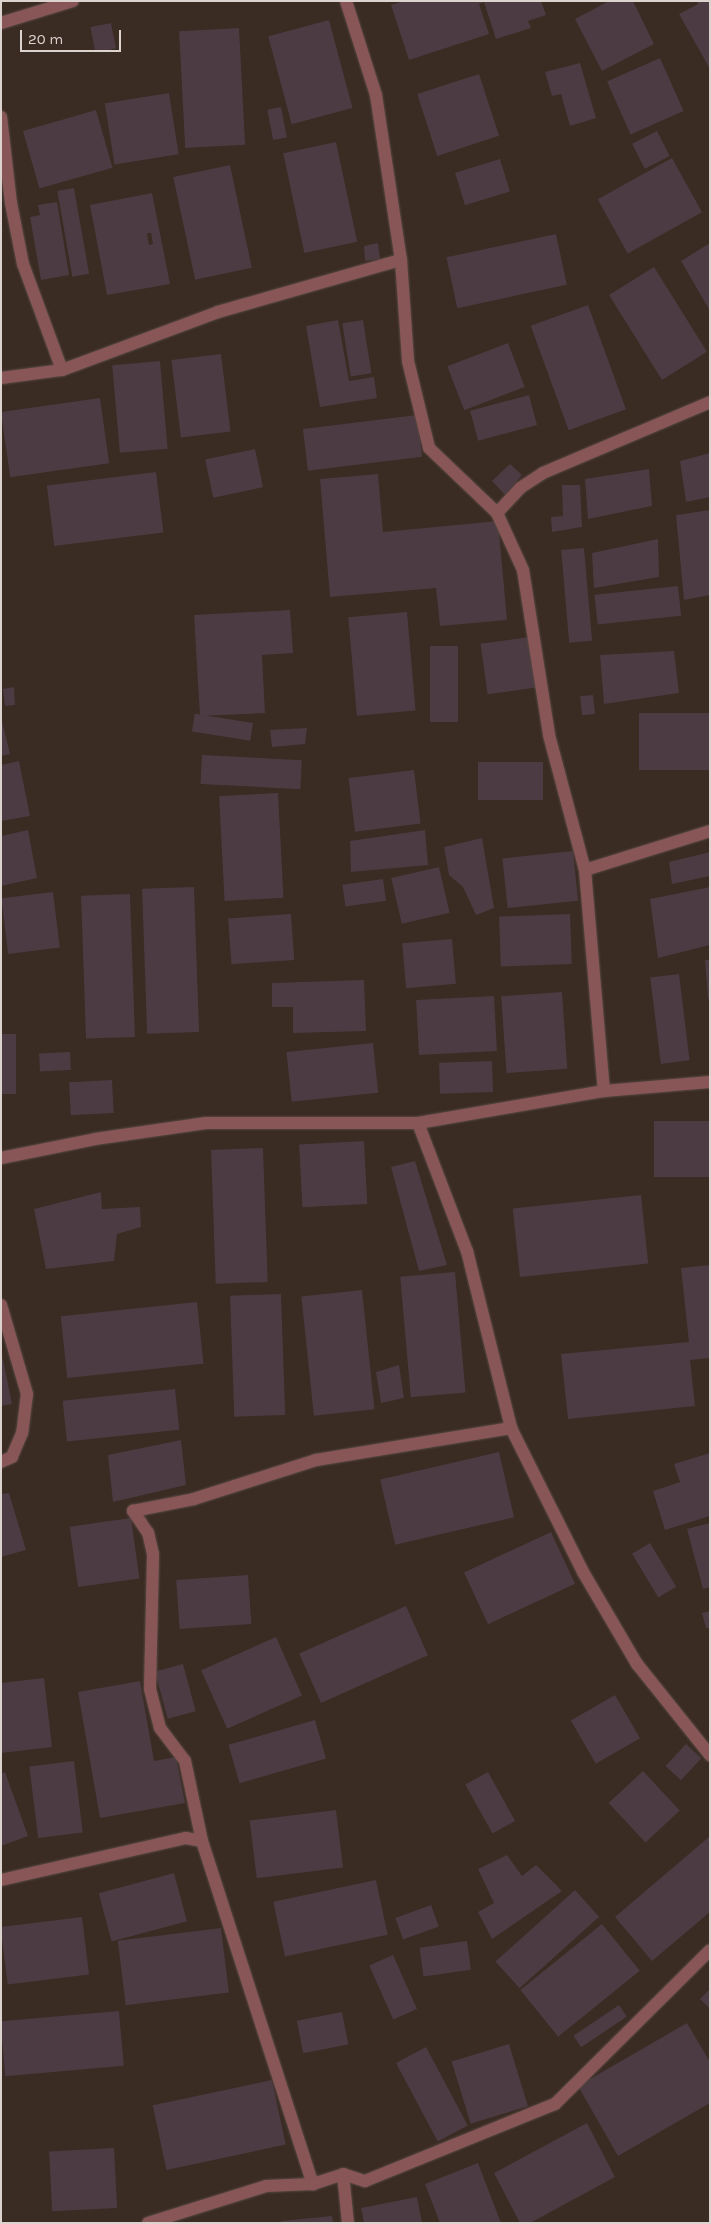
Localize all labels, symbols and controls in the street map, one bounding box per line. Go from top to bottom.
scale bar [22,20,124,52]
text: 20 m [28,30,63,48]

